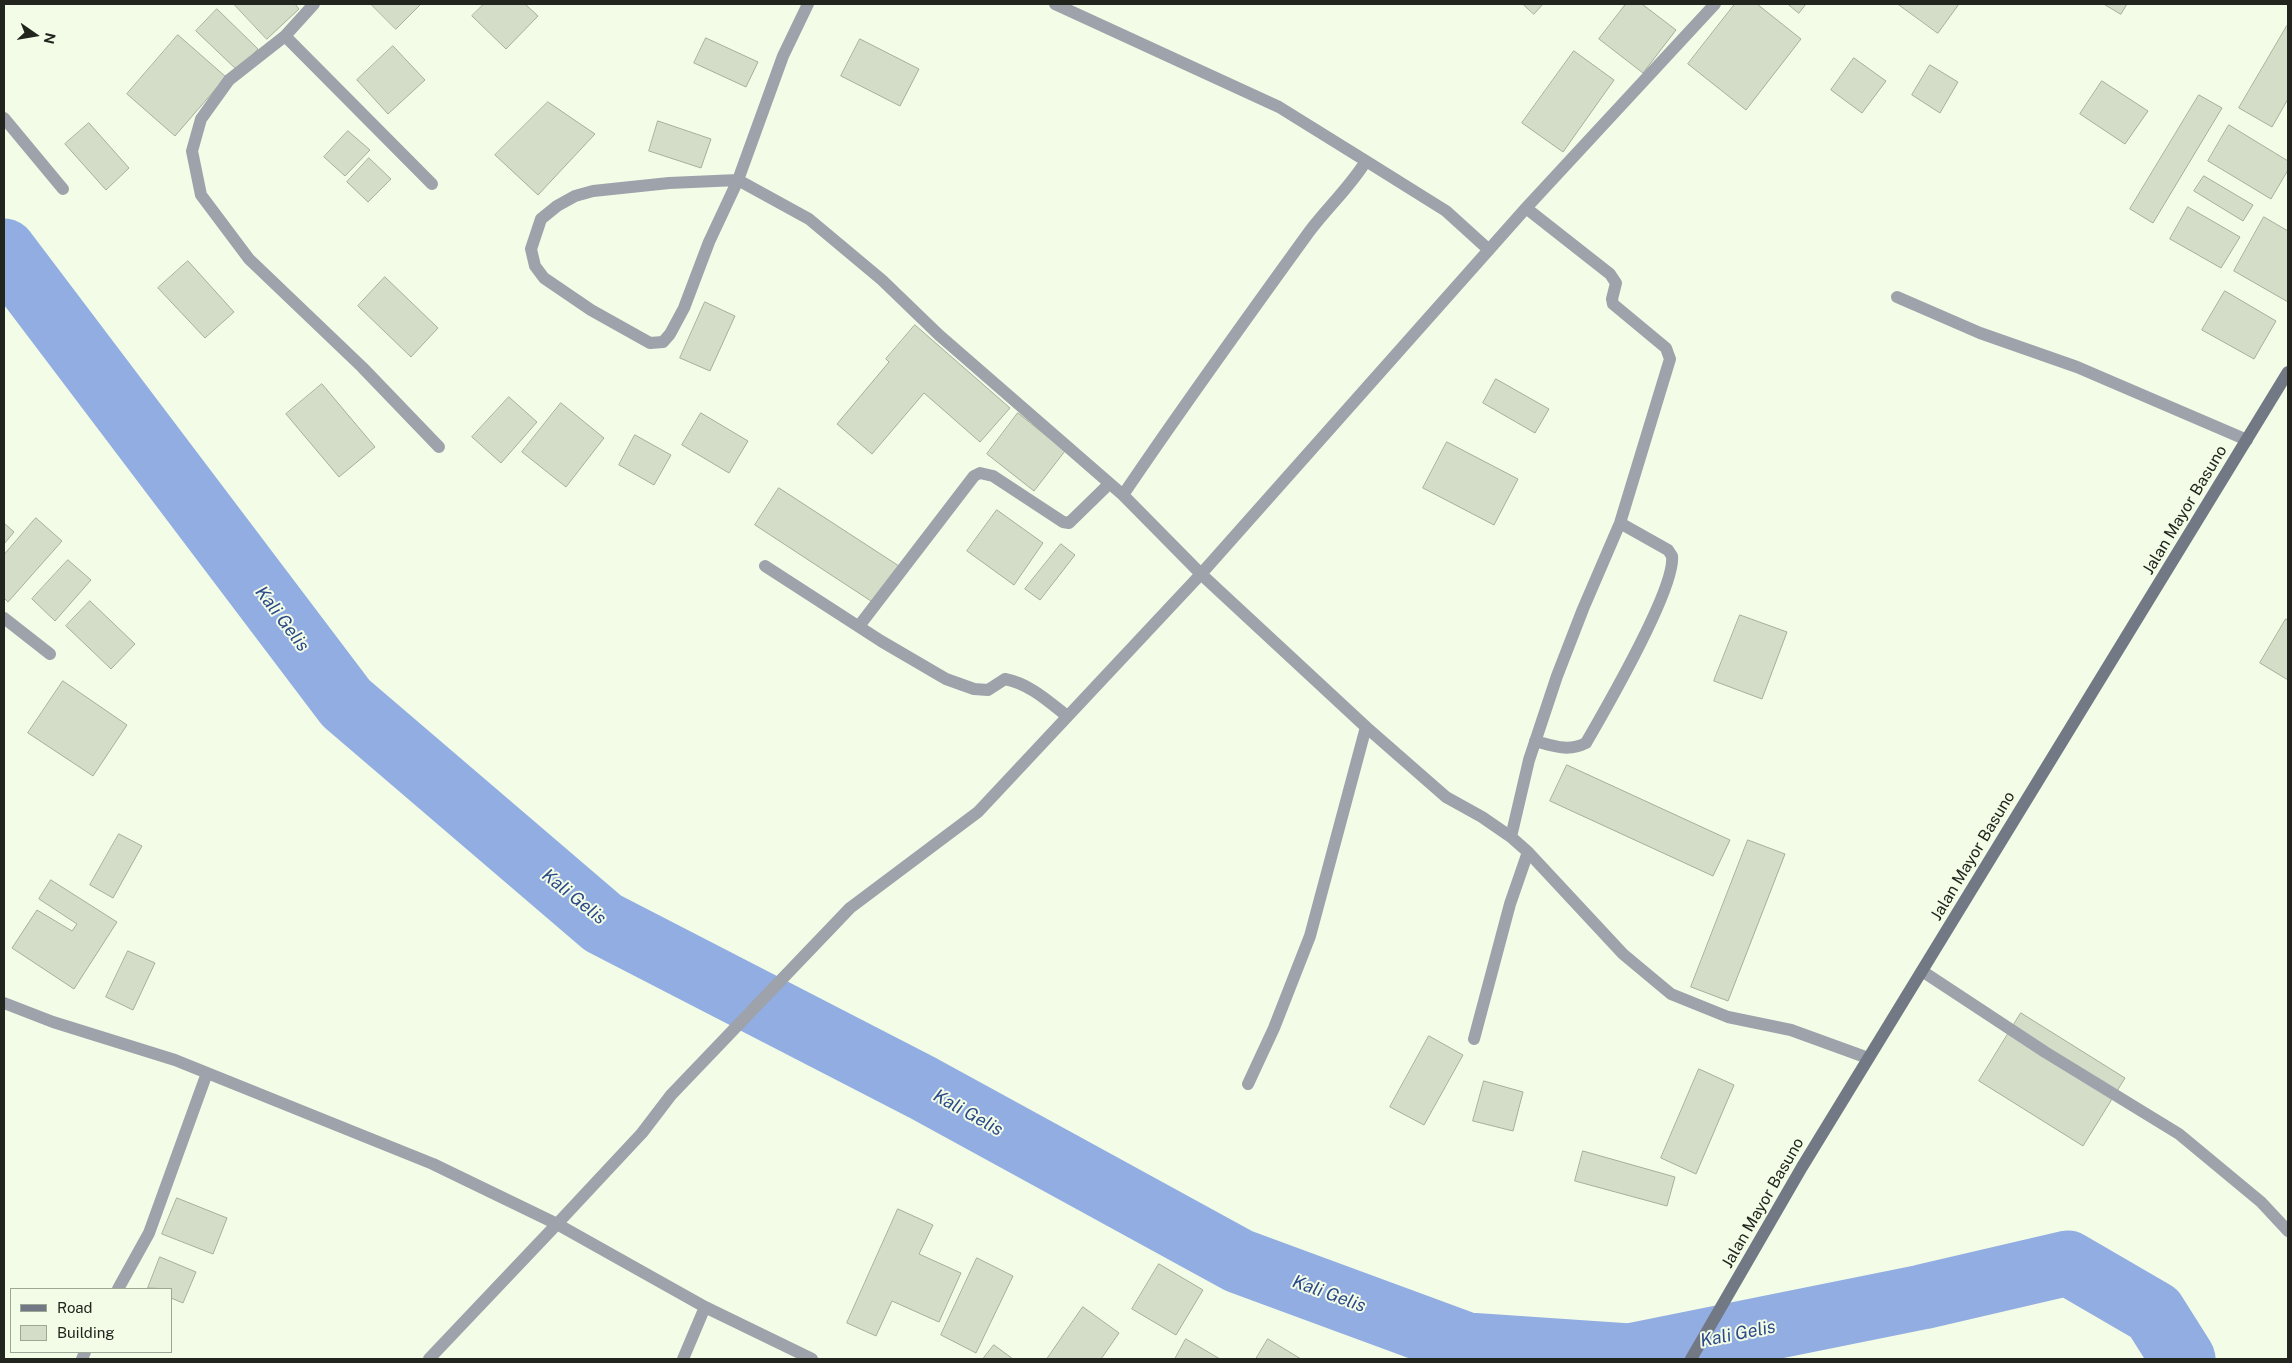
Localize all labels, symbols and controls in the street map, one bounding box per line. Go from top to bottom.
north arrow [10,10,60,60]
text: N [41,31,59,46]
street label: Jalan Mayor Basuno [2139,442,2231,578]
water label: Kali Gelis [250,582,314,656]
street label: Jalan Mayor Basuno [1927,788,2019,924]
water label: Kali Gelis [538,865,610,929]
water label: Kali Gelis [929,1085,1007,1141]
street label: Jalan Mayor Basuno [1718,1134,1808,1272]
water label: Kali Gelis [1289,1271,1369,1317]
legend [10,1288,172,1353]
text: Road [57,1299,93,1316]
water label: Kali Gelis [1698,1316,1778,1352]
text: Building [57,1324,115,1341]

